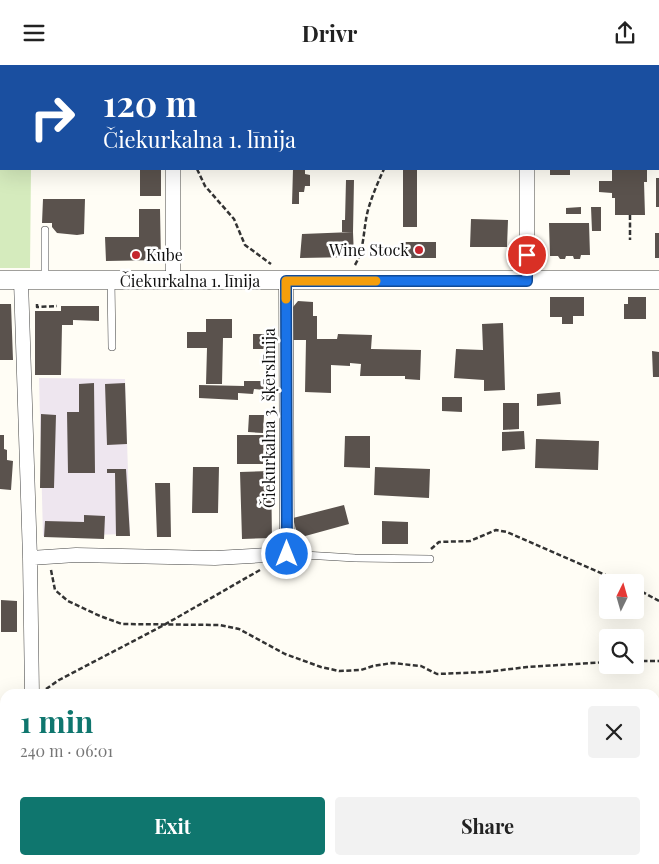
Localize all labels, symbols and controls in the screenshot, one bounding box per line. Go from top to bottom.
text: Drivr [302,18,357,48]
icon: menu [20,19,48,47]
icon: share [611,19,639,47]
text: 120 m [103,79,197,126]
icon: right [20,85,85,150]
text: Čiekurkalna 1. līnija [103,124,296,154]
pin [506,234,548,276]
place label: Wine Stock [328,239,409,260]
icon: arrive [513,241,541,269]
place label: Kube [146,244,183,265]
marker: Wine Stock [413,244,425,256]
marker: Kube [130,249,142,261]
street label: Čiekurkalna 1. līnija [120,270,260,291]
street label: Čiekurkalna 3. šķērslīnija [258,328,280,508]
position arrow [260,527,312,579]
north arrow [599,574,644,619]
map controls [599,574,644,674]
button: search [599,629,644,674]
text: 1 min [20,701,94,741]
button: close [588,706,640,758]
text: 240 m · 06:01 [20,740,113,761]
button: Exit [20,797,325,855]
button: Share [335,797,640,855]

